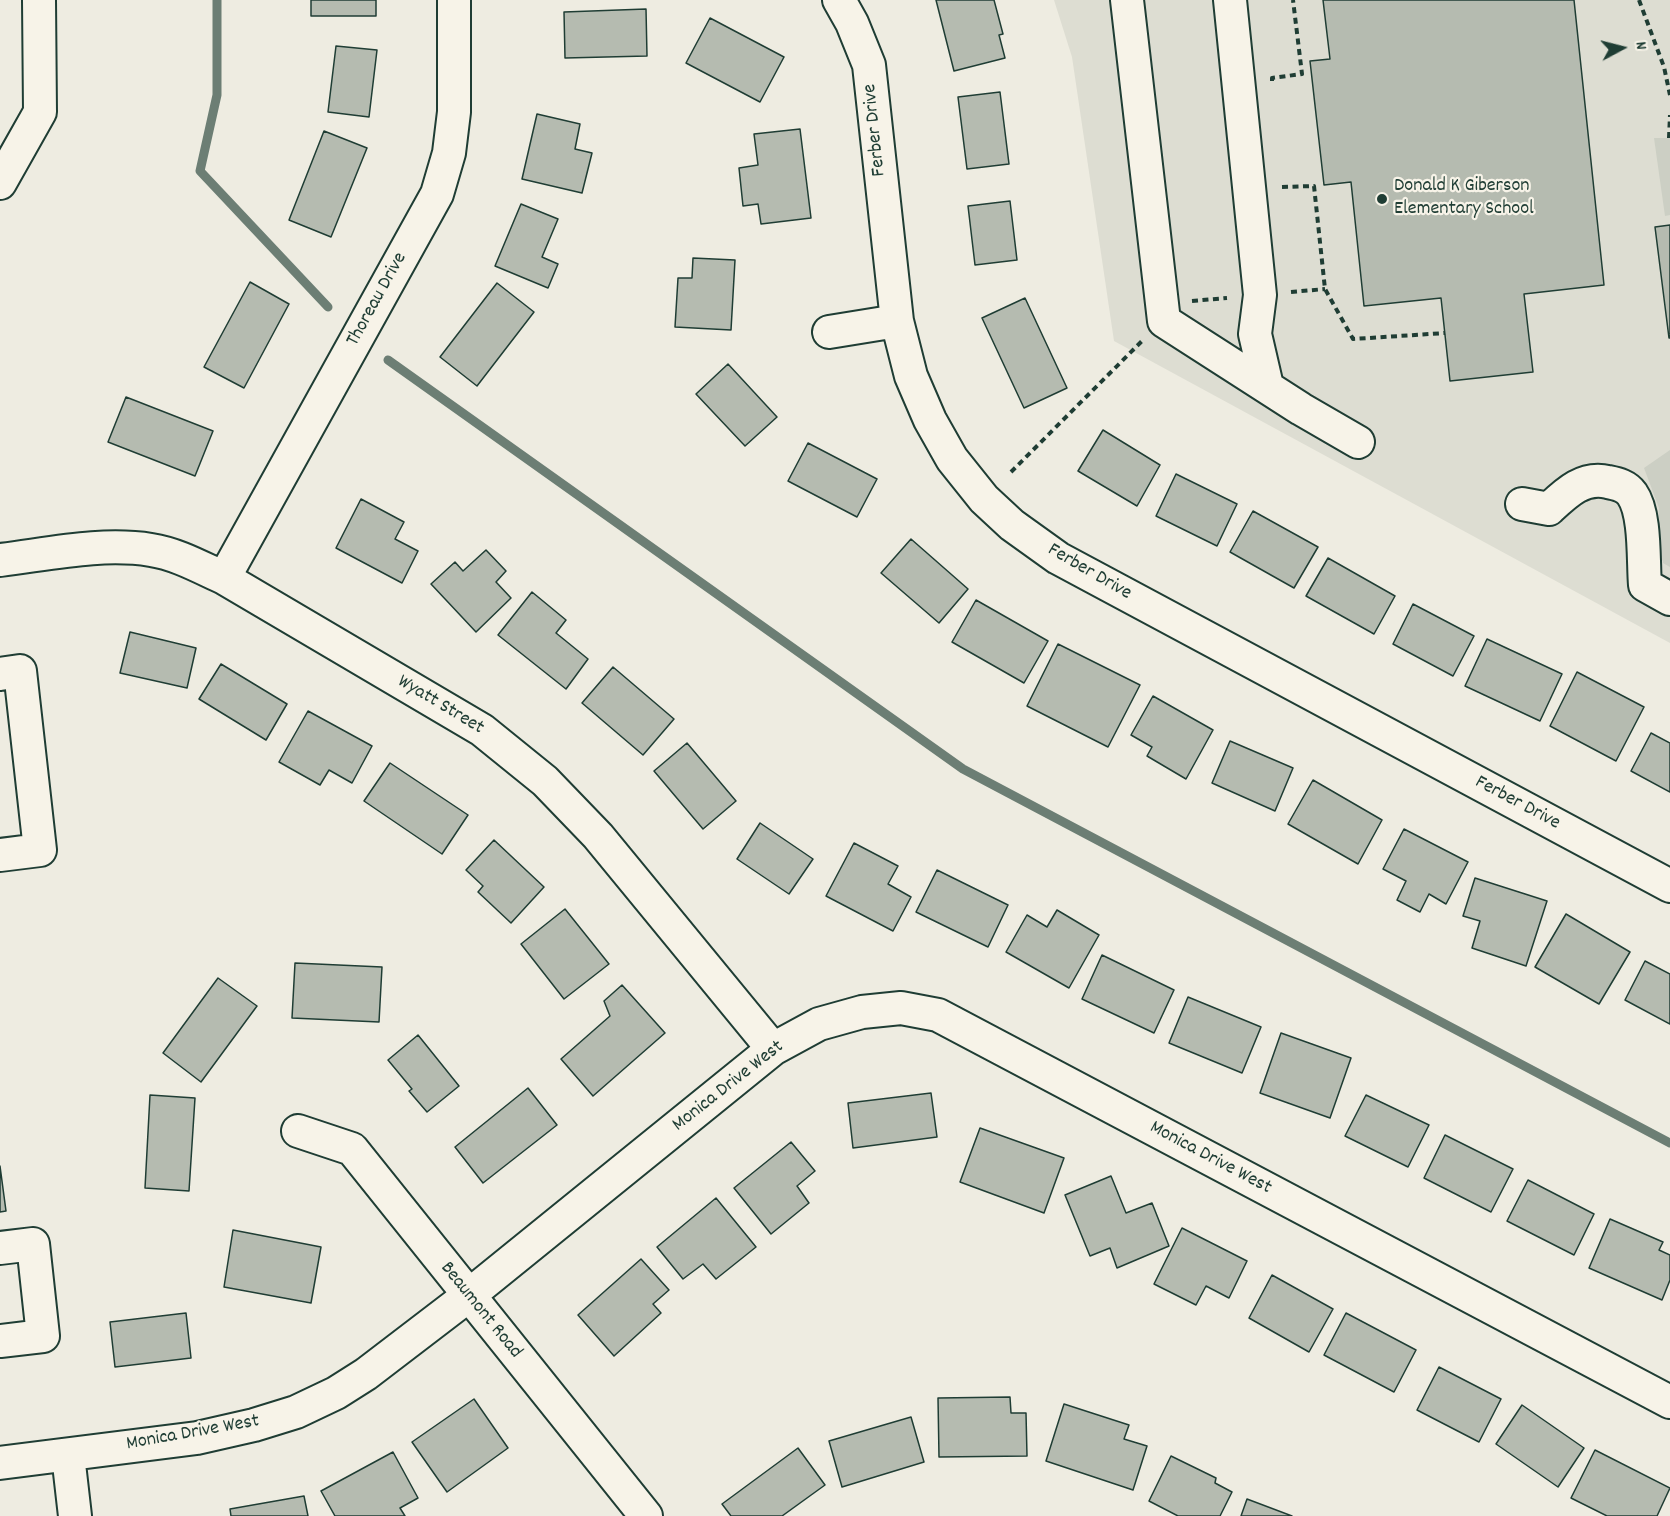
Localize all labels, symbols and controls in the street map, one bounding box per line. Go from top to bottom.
north arrow [1592,18,1652,78]
text: N [1628,40,1652,51]
street label: Ferber Drive [859,82,893,178]
place label: Donald K Giberson Elementary School [1394,175,1534,222]
marker: Donald K Giberson Elementary School [1375,192,1389,206]
street label: Thoreau Drive [342,249,414,351]
street label: Ferber Drive [1043,539,1135,607]
street label: Wyatt Street [392,671,488,741]
street label: Ferber Drive [1470,772,1564,836]
street label: Monica Drive West [669,1036,789,1138]
street label: Monica Drive West [1145,1117,1275,1201]
street label: Beaumont Road [434,1258,526,1364]
street label: Monica Drive West [125,1410,261,1458]

